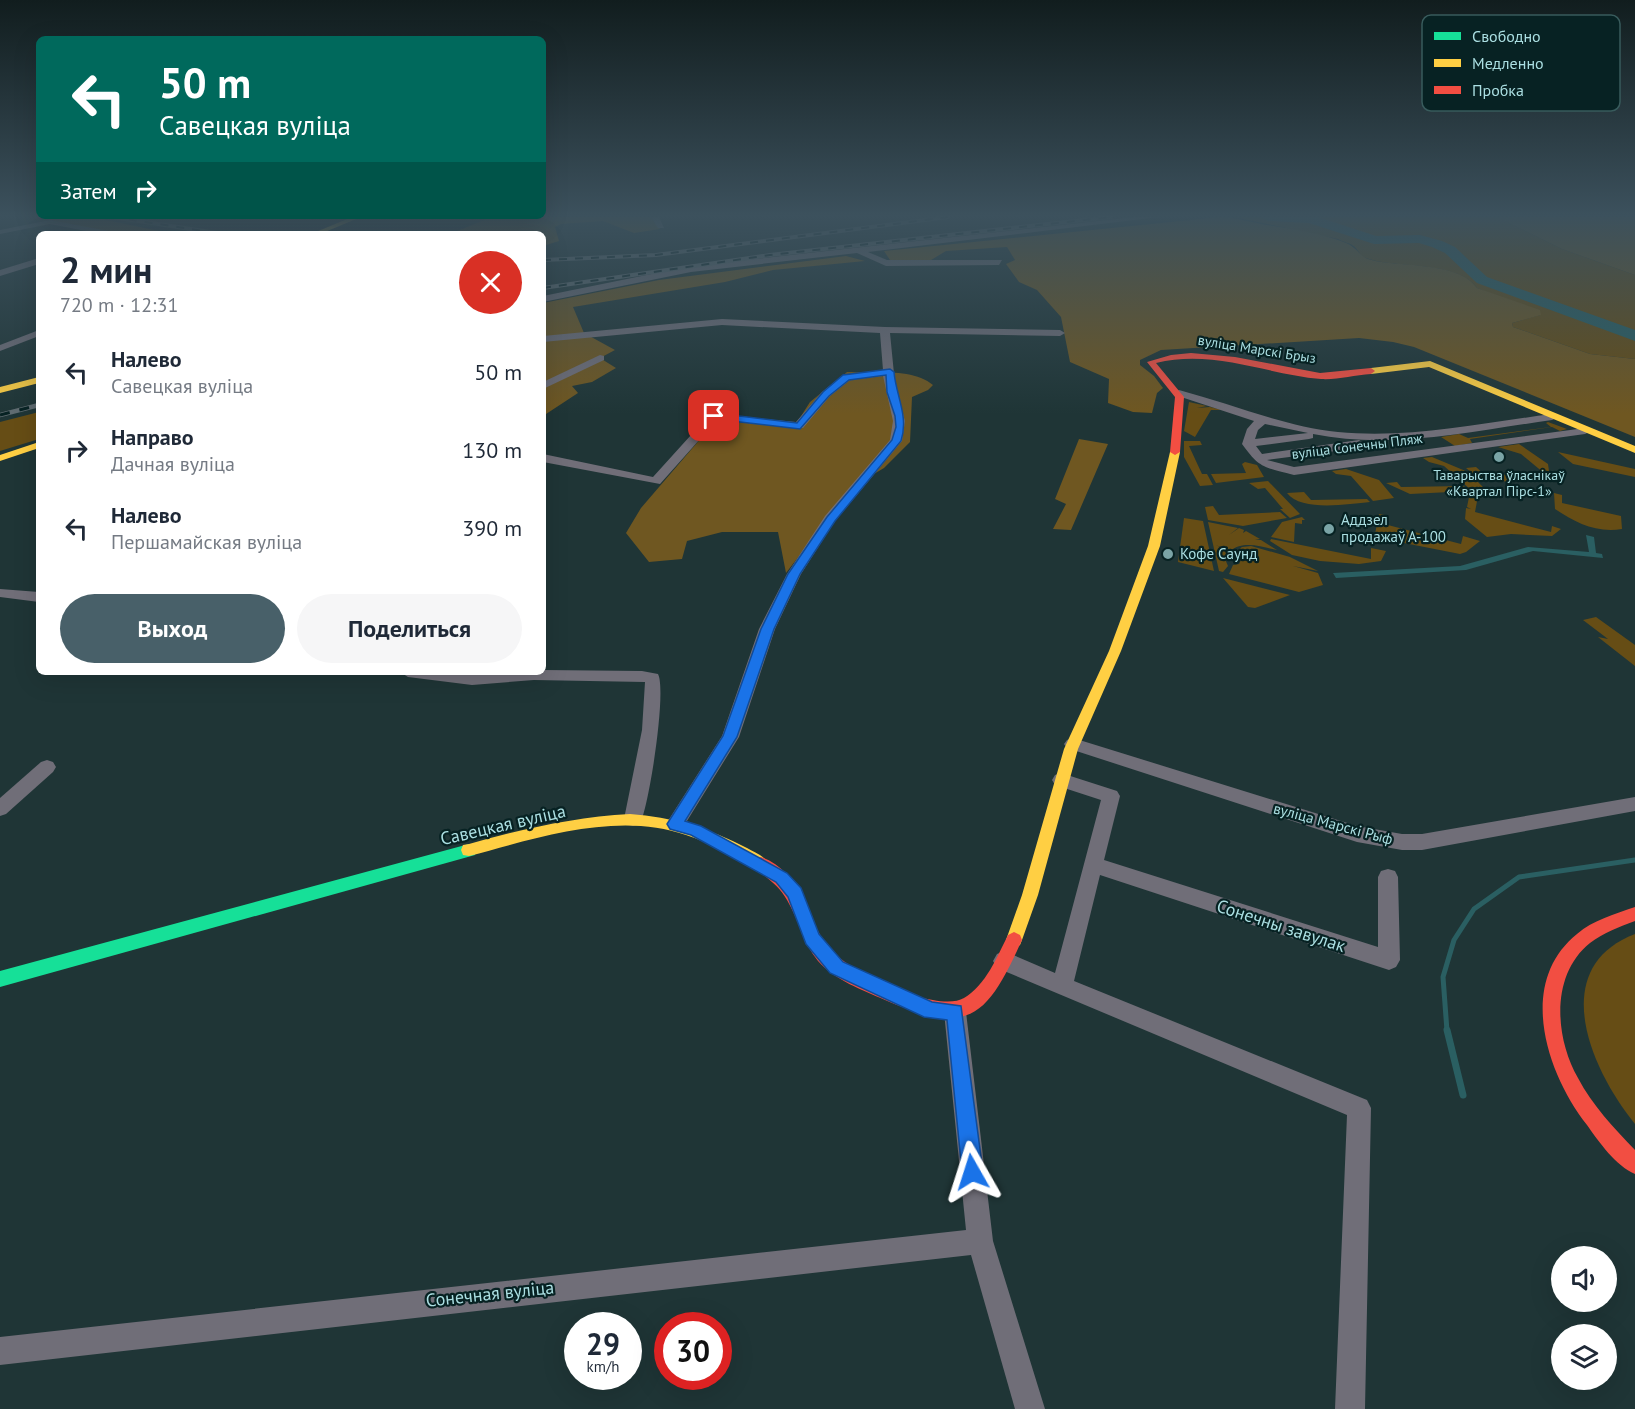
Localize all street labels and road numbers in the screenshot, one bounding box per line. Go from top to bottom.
street label: вуліца Марскі Брыз [1197,331,1317,367]
street label: вуліца Сонечны Пляж [1291,429,1424,463]
street label: вуліца Марскі Рыф [1271,798,1395,849]
street label: Савецкая вуліца [438,799,568,850]
street label: Сонечны завулак [1214,894,1349,957]
street label: Сонечная вуліца [425,1275,555,1312]

